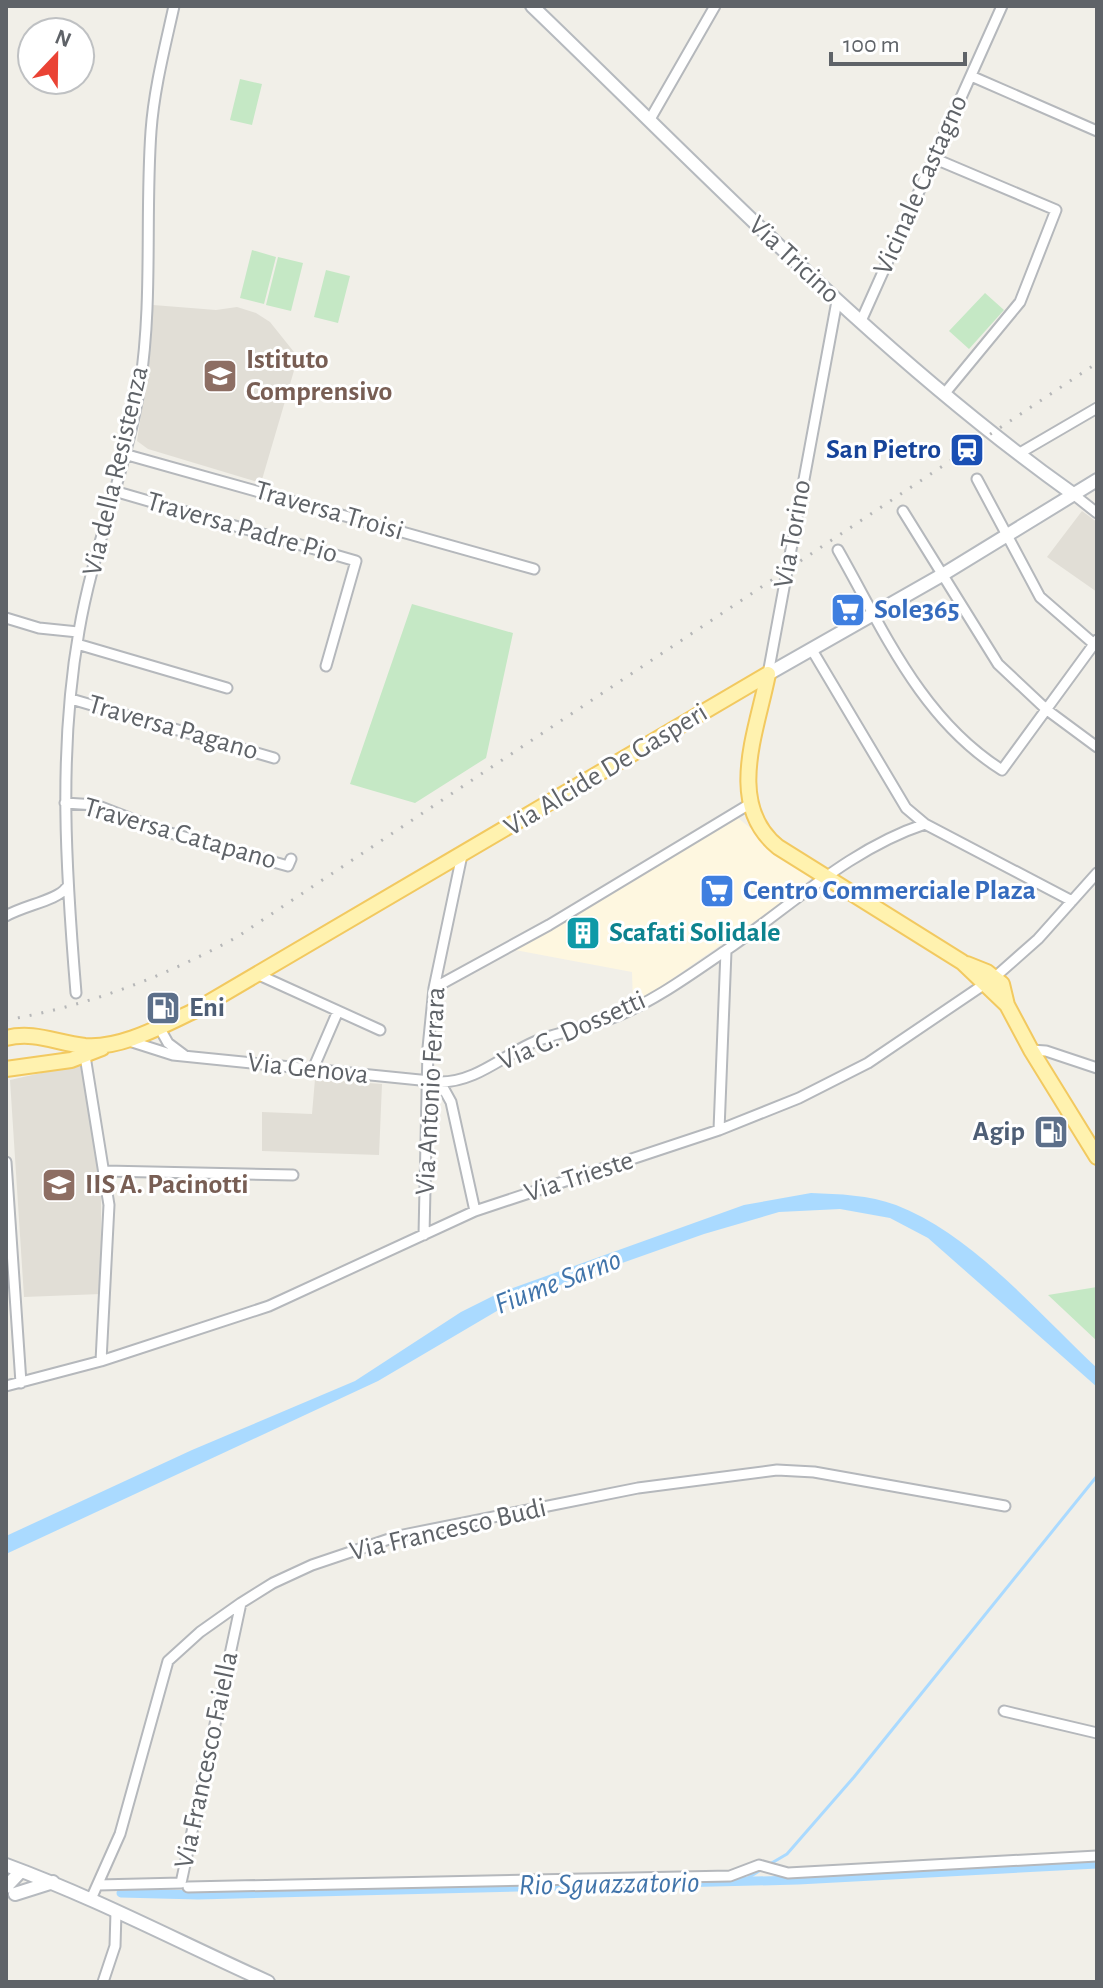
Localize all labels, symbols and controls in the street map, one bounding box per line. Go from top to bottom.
north arrow [16,16,96,96]
scale bar [831,16,965,66]
text: N [52,25,74,51]
text: 100 m [843,33,900,57]
street label: Vicinale Castagno [869,91,973,279]
street label: Via Tricino [743,211,845,309]
place label: Istituto Comprensivo [246,346,392,406]
school or university icon: Istituto Comprensivo [201,357,239,395]
street label: Via della Resistenza [78,363,154,579]
station icon: San Pietro [948,431,986,469]
place label: San Pietro [826,436,941,464]
street label: Traversa Troisi [252,476,406,546]
street label: Via Torino [770,478,816,590]
street label: Traversa Padre Pio [143,487,341,569]
supermarket icon: Sole365 [829,591,867,629]
place label: Sole365 [874,596,960,624]
street label: Traversa Pagano [85,690,261,766]
street label: Via Alcide De Gasperi [500,698,712,842]
street label: Traversa Catapano [80,793,280,875]
supermarket icon: Centro Commerciale Plaza [698,872,736,910]
place label: Centro Commerciale Plaza [743,877,1036,905]
building icon: Scafati Solidale [564,914,602,952]
place label: Scafati Solidale [609,919,780,947]
street label: Via Antonio Ferrara [412,986,450,1196]
street label: Via G. Dossetti [494,986,650,1076]
fuel station icon: Eni [144,989,182,1027]
place label: Eni [189,994,225,1022]
street label: Via Genova [246,1049,370,1089]
fuel station icon: Agip [1032,1113,1070,1151]
place label: Agip [972,1118,1025,1146]
street label: Via Trieste [521,1146,637,1208]
school or university icon: IIS A. Pacinotti [40,1166,78,1204]
place label: IIS A. Pacinotti [85,1171,249,1199]
water label: Fiume Sarno [491,1244,625,1320]
street label: Via Francesco Budi [347,1494,549,1566]
street label: Via Francesco Faiella [170,1649,244,1871]
water label: Rio Sguazzatorio [518,1867,700,1901]

